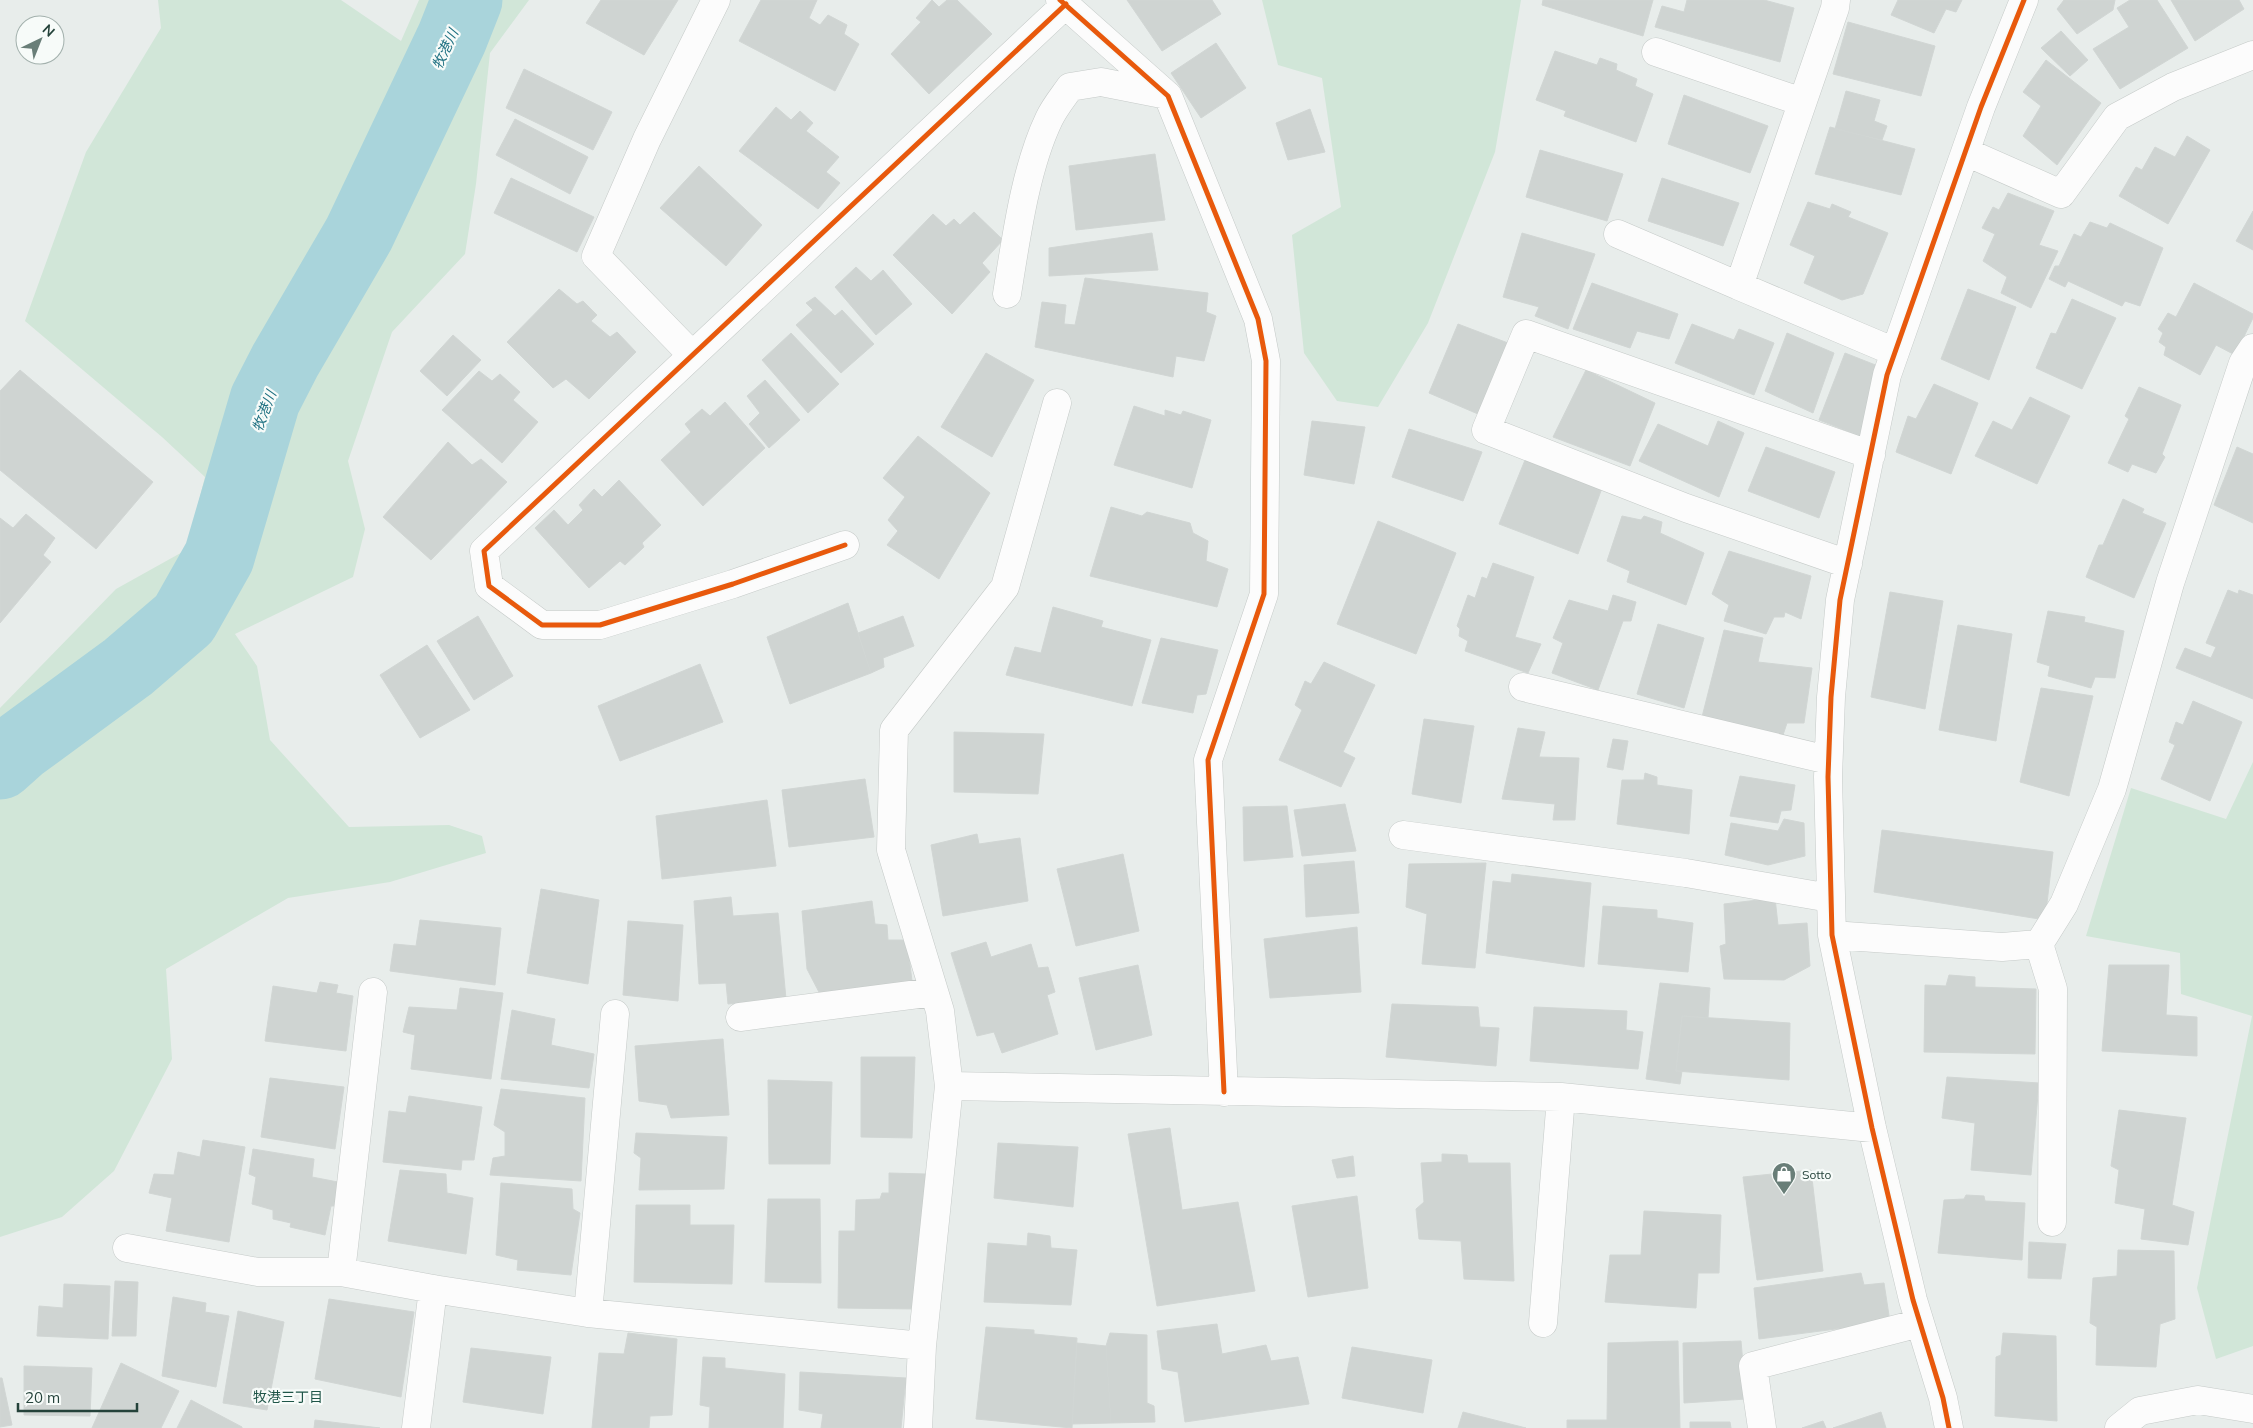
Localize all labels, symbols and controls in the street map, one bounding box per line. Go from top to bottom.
north arrow [15,15,65,65]
text: N [39,20,59,41]
water label: 牧港川 [428,24,463,72]
water label: 牧港川 [248,386,281,434]
shop icon: Sotto [1771,1161,1797,1195]
place label: Sotto [1802,1167,1831,1182]
scale bar [18,1380,136,1412]
text: 20 m [25,1388,60,1407]
district label: 牧港三丁目 [253,1388,323,1406]

